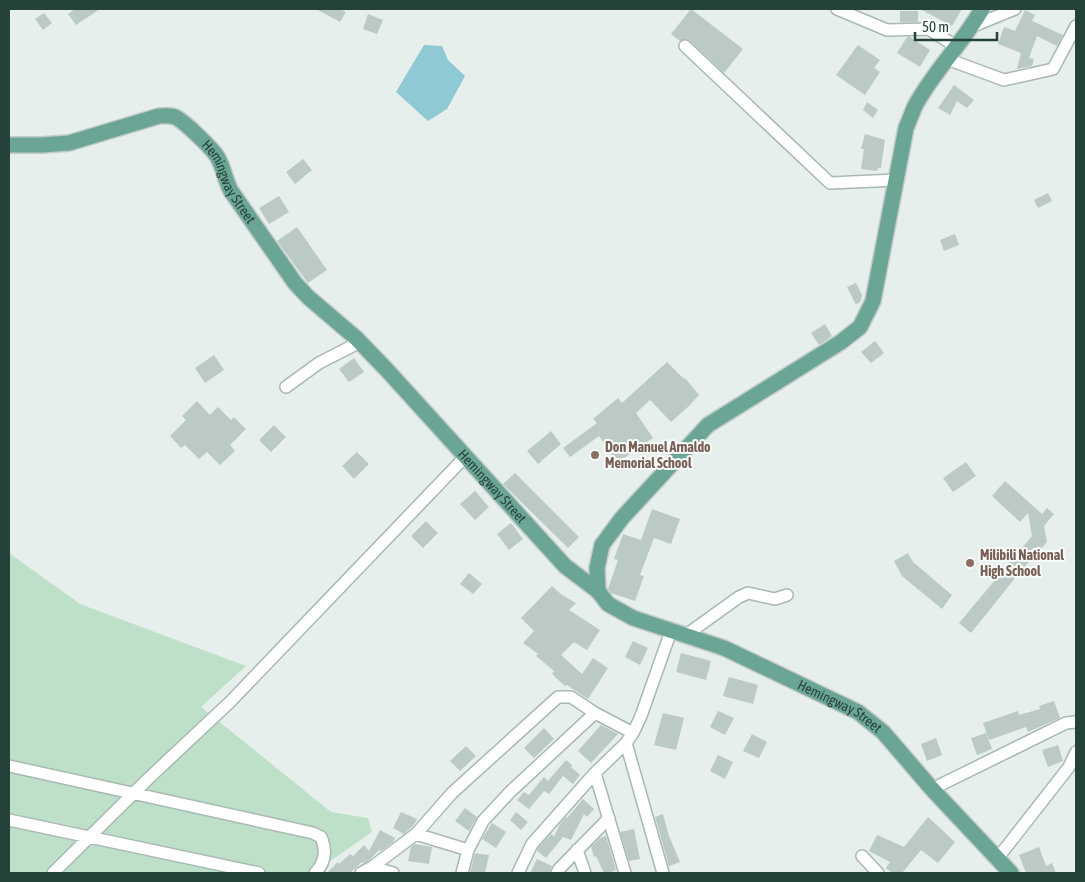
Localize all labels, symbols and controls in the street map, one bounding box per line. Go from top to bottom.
scale bar [915,10,998,42]
text: 50 m [922,18,949,35]
street label: Hemingway Street [199,137,259,226]
place label: Don Manuel Arnaldo Memorial School [605,439,711,471]
street label: Hemingway Street [455,446,530,526]
marker: Don Manuel Arnaldo Memorial School [589,449,601,461]
place label: Milibili National High School [980,547,1064,579]
marker: Milibili National High School [964,557,976,569]
street label: Hemingway Street [795,676,885,736]

